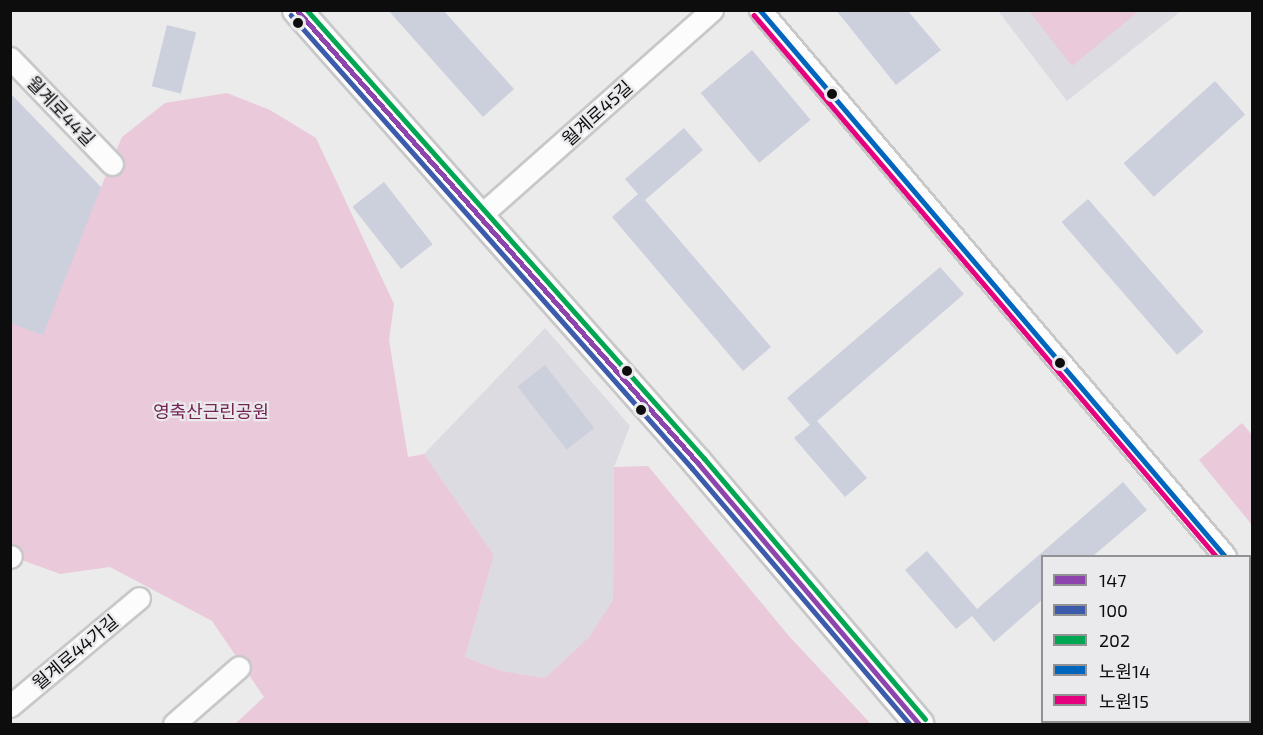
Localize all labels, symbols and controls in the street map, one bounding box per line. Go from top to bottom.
unlabelled marker [292,17,304,29]
street label: 월계로44길 [23,72,99,150]
street label: 월계로45길 [557,76,637,150]
unlabelled marker [826,88,838,100]
unlabelled marker [1054,357,1066,369]
unlabelled marker [621,365,633,377]
park label: 영축산근린공원 [153,400,269,422]
unlabelled marker [635,404,647,416]
legend [1041,555,1251,723]
text: 147 [1099,569,1126,591]
text: 100 [1099,599,1128,621]
street label: 월계로44가길 [28,610,122,694]
text: 202 [1099,629,1130,651]
text: 노원14 [1099,660,1150,682]
text: 노원15 [1099,690,1149,712]

